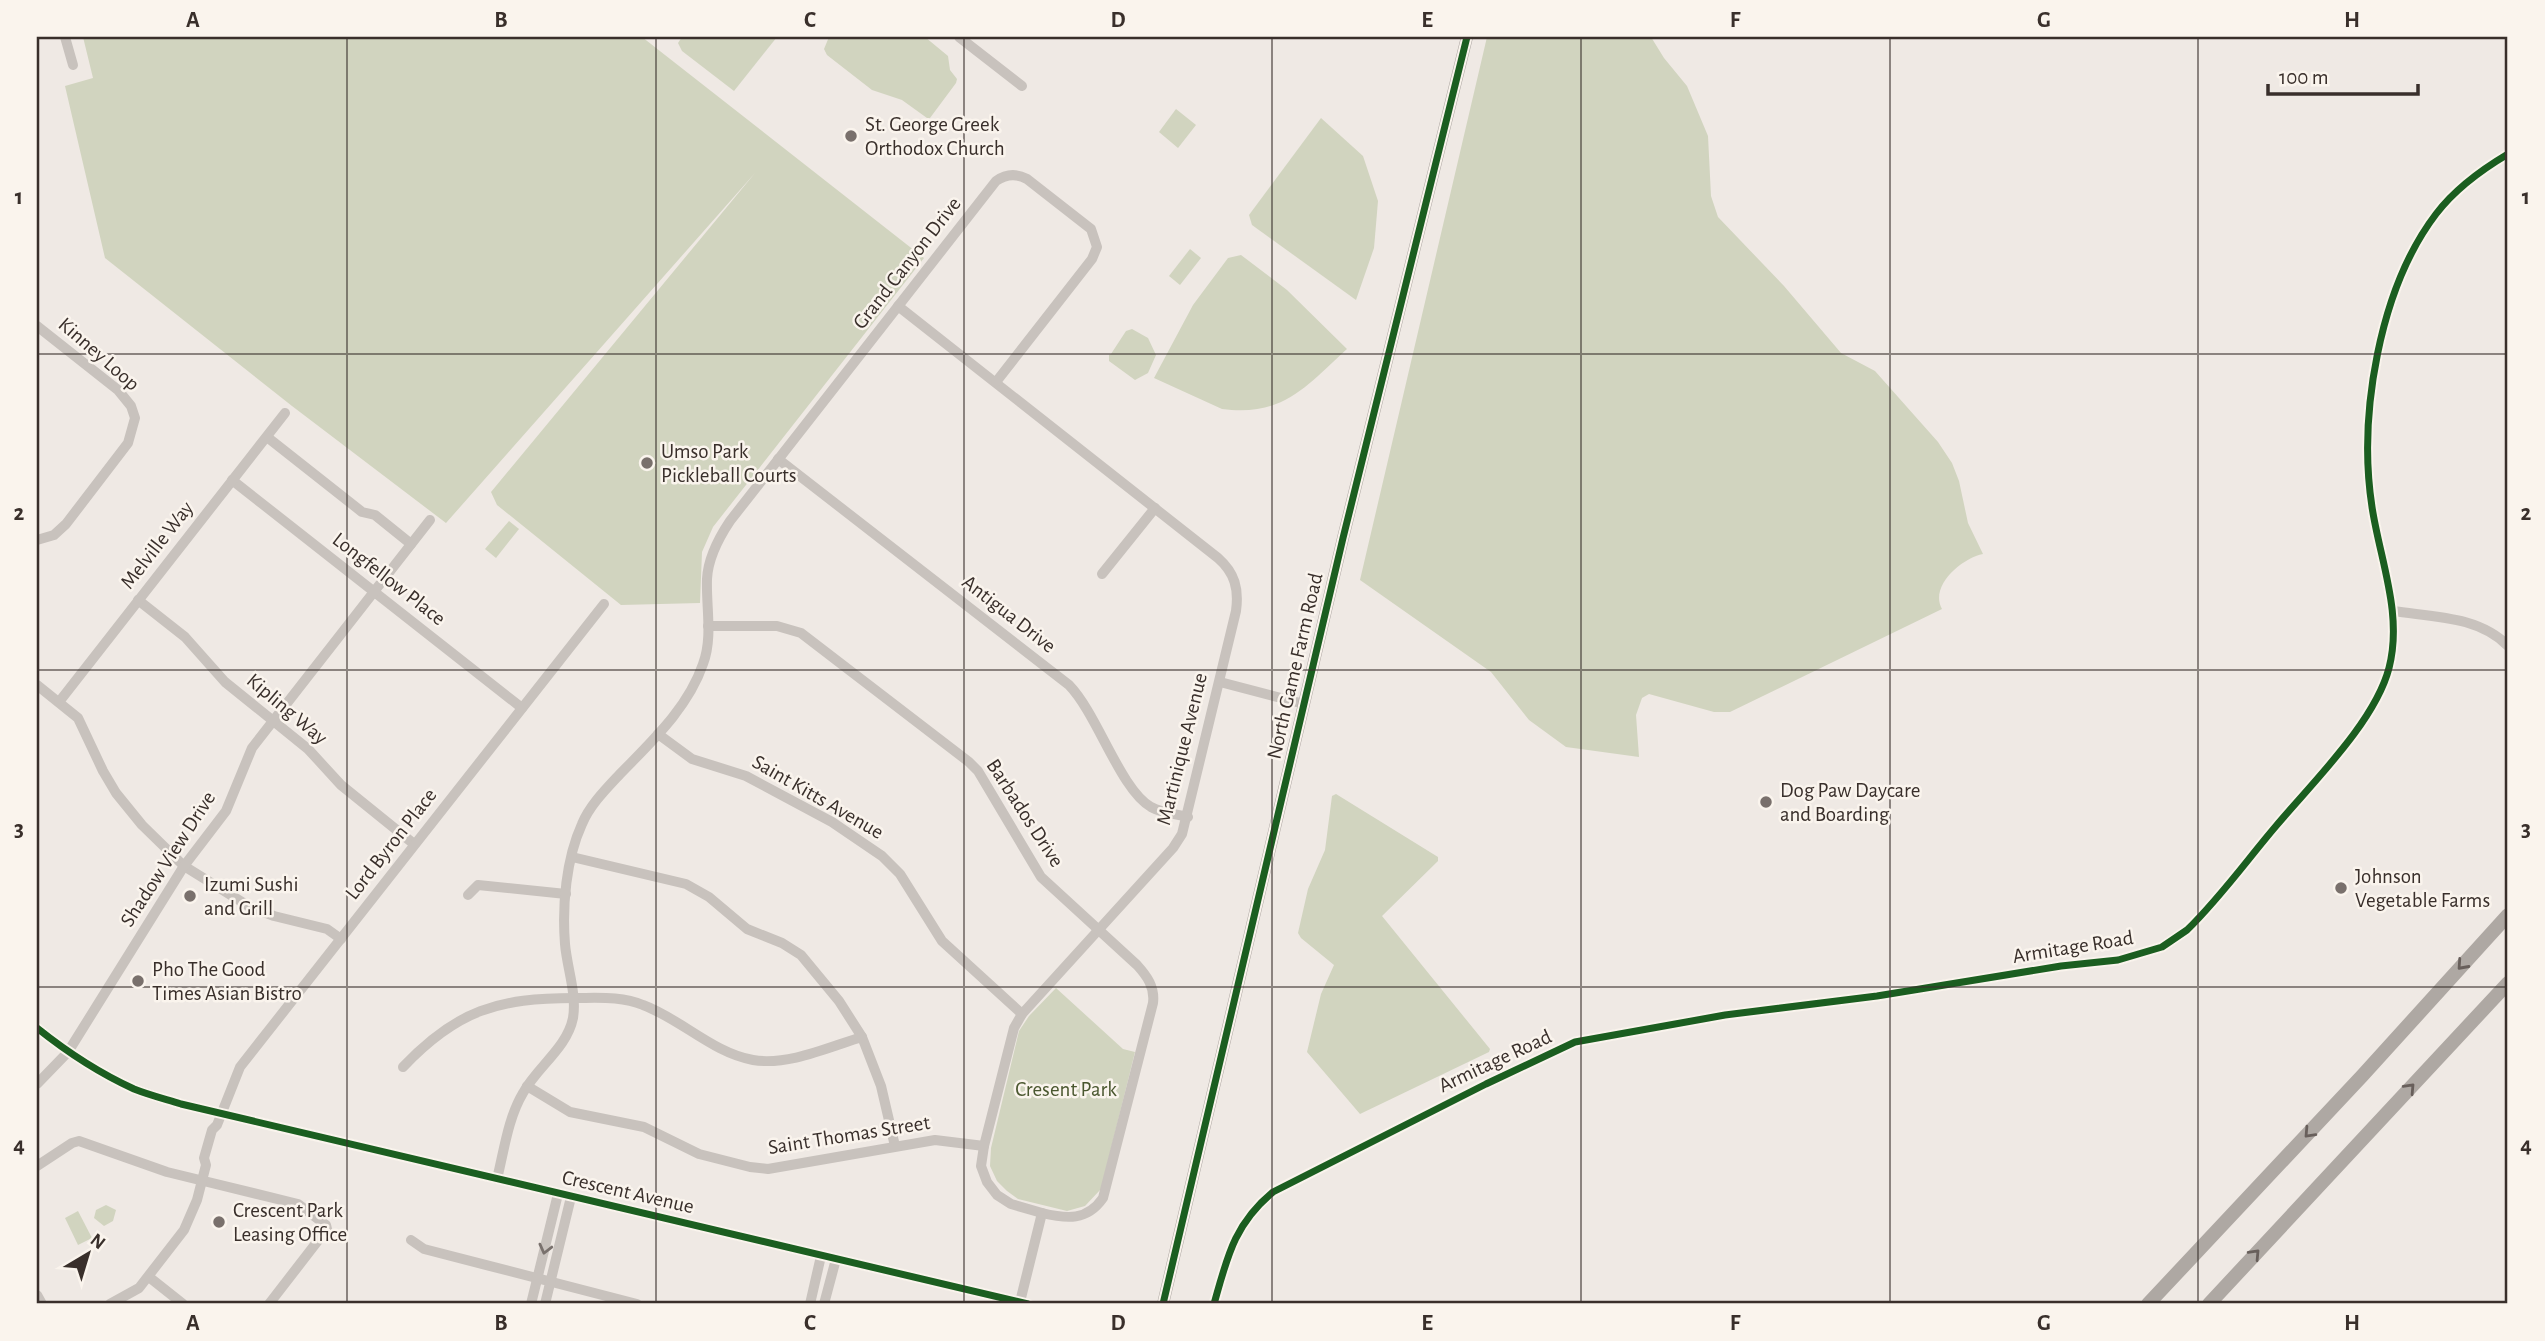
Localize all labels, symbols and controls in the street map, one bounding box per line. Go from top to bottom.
text: A [186,9,200,32]
text: B [494,9,508,32]
text: C [804,9,816,32]
text: D [1110,9,1126,32]
text: E [1421,9,1433,32]
text: F [1730,9,1741,32]
text: G [2037,9,2051,32]
text: H [2344,9,2360,32]
scale bar [2268,52,2419,96]
text: 100 m [2279,67,2329,88]
place label: St. George Greek Orthodox Church [865,114,1005,159]
marker: St. George Greek Orthodox Church [843,128,859,144]
text: 1 [15,186,23,209]
text: 1 [2522,186,2530,209]
street label: Grand Canyon Drive [849,193,965,333]
street label: Kinney Loop [54,313,144,395]
place label: Umso Park Pickleball Courts [661,441,796,486]
marker: Umso Park Pickleball Courts [639,455,655,471]
street label: Melville Way [117,497,197,593]
text: 2 [14,502,25,525]
text: 2 [2521,502,2532,525]
street label: Longfellow Place [329,529,449,629]
street label: Antigua Drive [958,571,1060,657]
street label: North Game Farm Road [1263,571,1327,761]
street label: Kipling Way [243,669,331,749]
street label: Martinique Avenue [1153,671,1211,827]
street label: Saint Kitts Avenue [749,751,887,843]
street label: Barbados Drive [982,755,1068,871]
place label: Dog Paw Daycare and Boarding [1780,780,1920,825]
street label: Lord Byron Place [341,784,441,904]
street label: Shadow View Drive [117,788,219,930]
marker: Dog Paw Daycare and Boarding [1758,794,1774,810]
text: 3 [14,818,24,841]
text: 3 [2521,818,2531,841]
place label: Johnson Vegetable Farms [2355,866,2490,911]
place label: Izumi Sushi and Grill [204,874,299,919]
marker: Johnson Vegetable Farms [2333,880,2349,896]
marker: Izumi Sushi and Grill [182,888,198,904]
street label: Armitage Road [2011,927,2135,967]
one-way arrow [2458,957,2471,970]
place label: Pho The Good Times Asian Bistro [152,959,302,1004]
marker: Pho The Good Times Asian Bistro [130,973,146,989]
street label: Armitage Road [1435,1026,1555,1096]
park label: Cresent Park [1015,1079,1117,1100]
one-way arrow [2402,1083,2415,1096]
street label: Saint Thomas Street [767,1112,932,1158]
one-way arrow [2304,1125,2317,1138]
text: 4 [13,1134,25,1157]
text: 4 [2520,1134,2532,1157]
street label: Crescent Avenue [560,1167,696,1217]
place label: Crescent Park Leasing Office [233,1200,347,1245]
marker: Crescent Park Leasing Office [211,1214,227,1230]
north arrow [52,1218,122,1288]
text: N [86,1230,109,1253]
one-way arrow [539,1243,553,1255]
one-way arrow [2247,1249,2259,1262]
text: A [186,1312,200,1335]
text: B [494,1312,508,1335]
text: C [804,1312,816,1335]
text: D [1110,1312,1126,1335]
text: E [1421,1312,1433,1335]
text: F [1730,1312,1741,1335]
text: G [2037,1312,2051,1335]
text: H [2344,1312,2360,1335]

